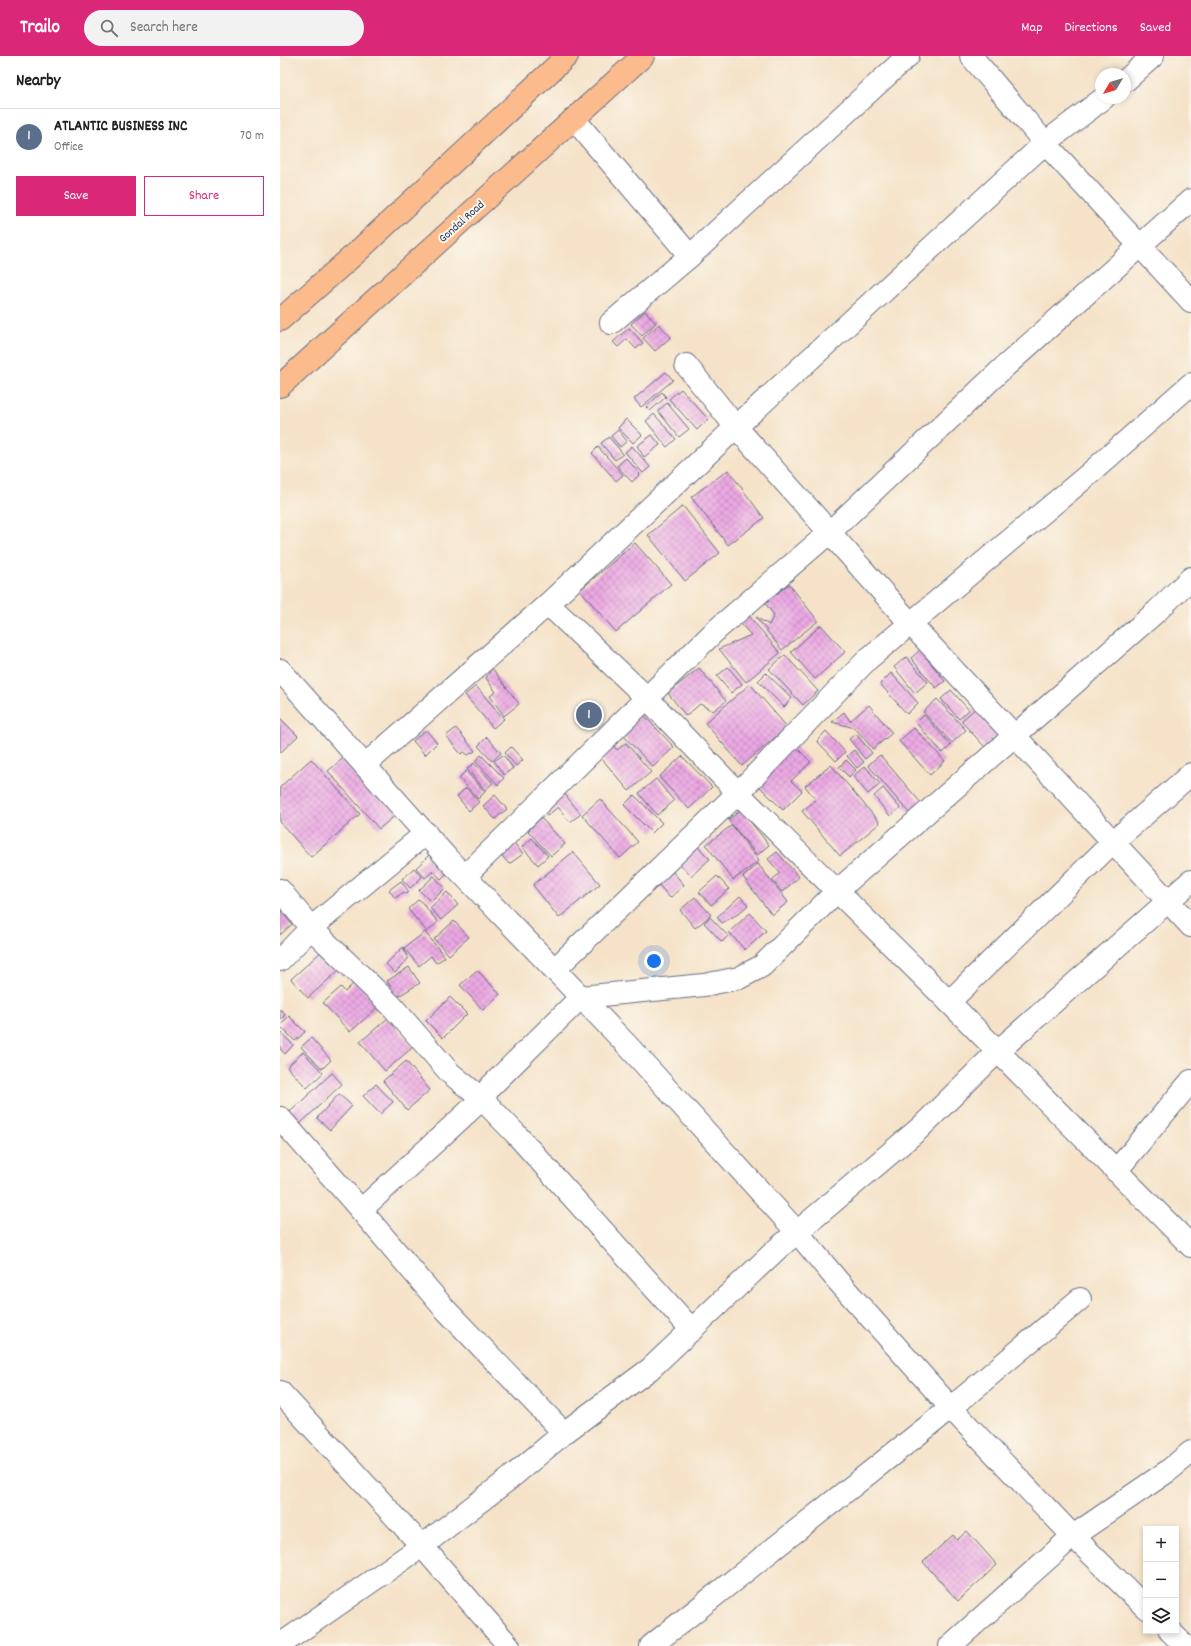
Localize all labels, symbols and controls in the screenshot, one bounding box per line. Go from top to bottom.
search box [84,10,364,46]
text: Trailo [20,15,60,42]
icon: search [98,17,120,39]
text: Search here [130,17,198,39]
text: Map [1021,18,1043,38]
text: Directions [1065,18,1118,38]
text: Saved [1140,18,1171,38]
north arrow [1095,68,1131,104]
text: Nearby [16,70,60,94]
text: ATLANTIC BUSINESS INC [54,116,187,138]
text: 1 [28,127,30,146]
text: 70 m [240,127,264,146]
text: Office [54,138,83,157]
button: Save [16,176,136,216]
button: Share [144,176,264,216]
street label: Gondal Road [435,197,489,247]
pin: 1 [576,700,602,730]
your location [644,951,664,971]
map controls [1143,1526,1179,1634]
button: + [1143,1526,1179,1562]
button: − [1143,1562,1179,1598]
button: layers [1143,1598,1179,1634]

